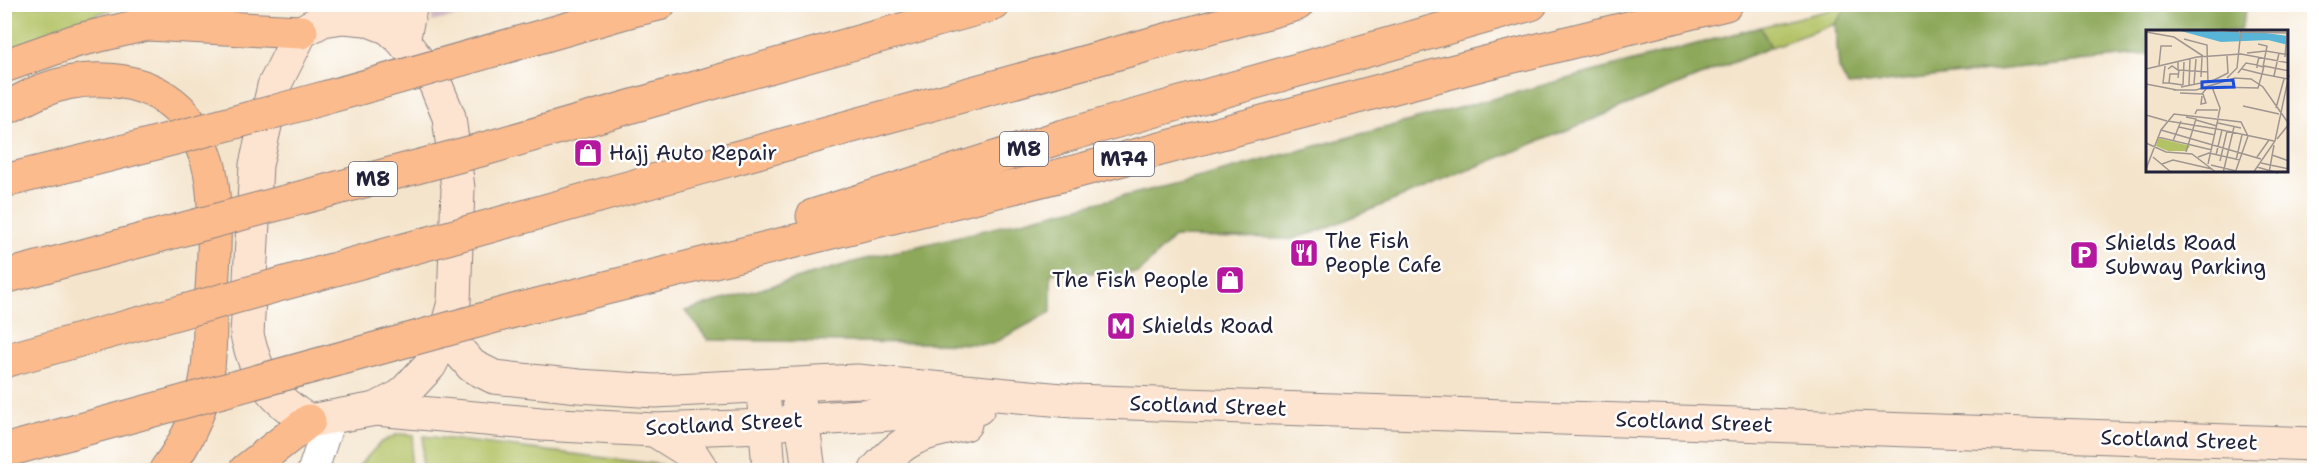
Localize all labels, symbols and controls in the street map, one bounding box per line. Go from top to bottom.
inset map [2146,30,2289,172]
road number: M8 [1000,132,1048,166]
shop icon: Hajj Auto Repair [572,137,604,169]
place label: Hajj Auto Repair [609,139,777,167]
road number: M74 [1094,142,1154,176]
road number: M8 [349,162,397,196]
place label: The Fish People Cafe [1325,227,1442,279]
place label: Shields Road Subway Parking [2105,229,2266,281]
restaurant icon: The Fish People Cafe [1288,237,1320,269]
parking icon: Shields Road Subway Parking [2068,239,2100,271]
shop icon: The Fish People [1214,264,1246,296]
place label: The Fish People [1052,266,1209,294]
metro station icon: Shields Road [1105,310,1137,342]
place label: Shields Road [1142,312,1273,340]
street label: Scotland Street [1129,389,1287,423]
street label: Scotland Street [1615,405,1773,439]
street label: Scotland Street [645,406,803,442]
street label: Scotland Street [2100,423,2258,457]

